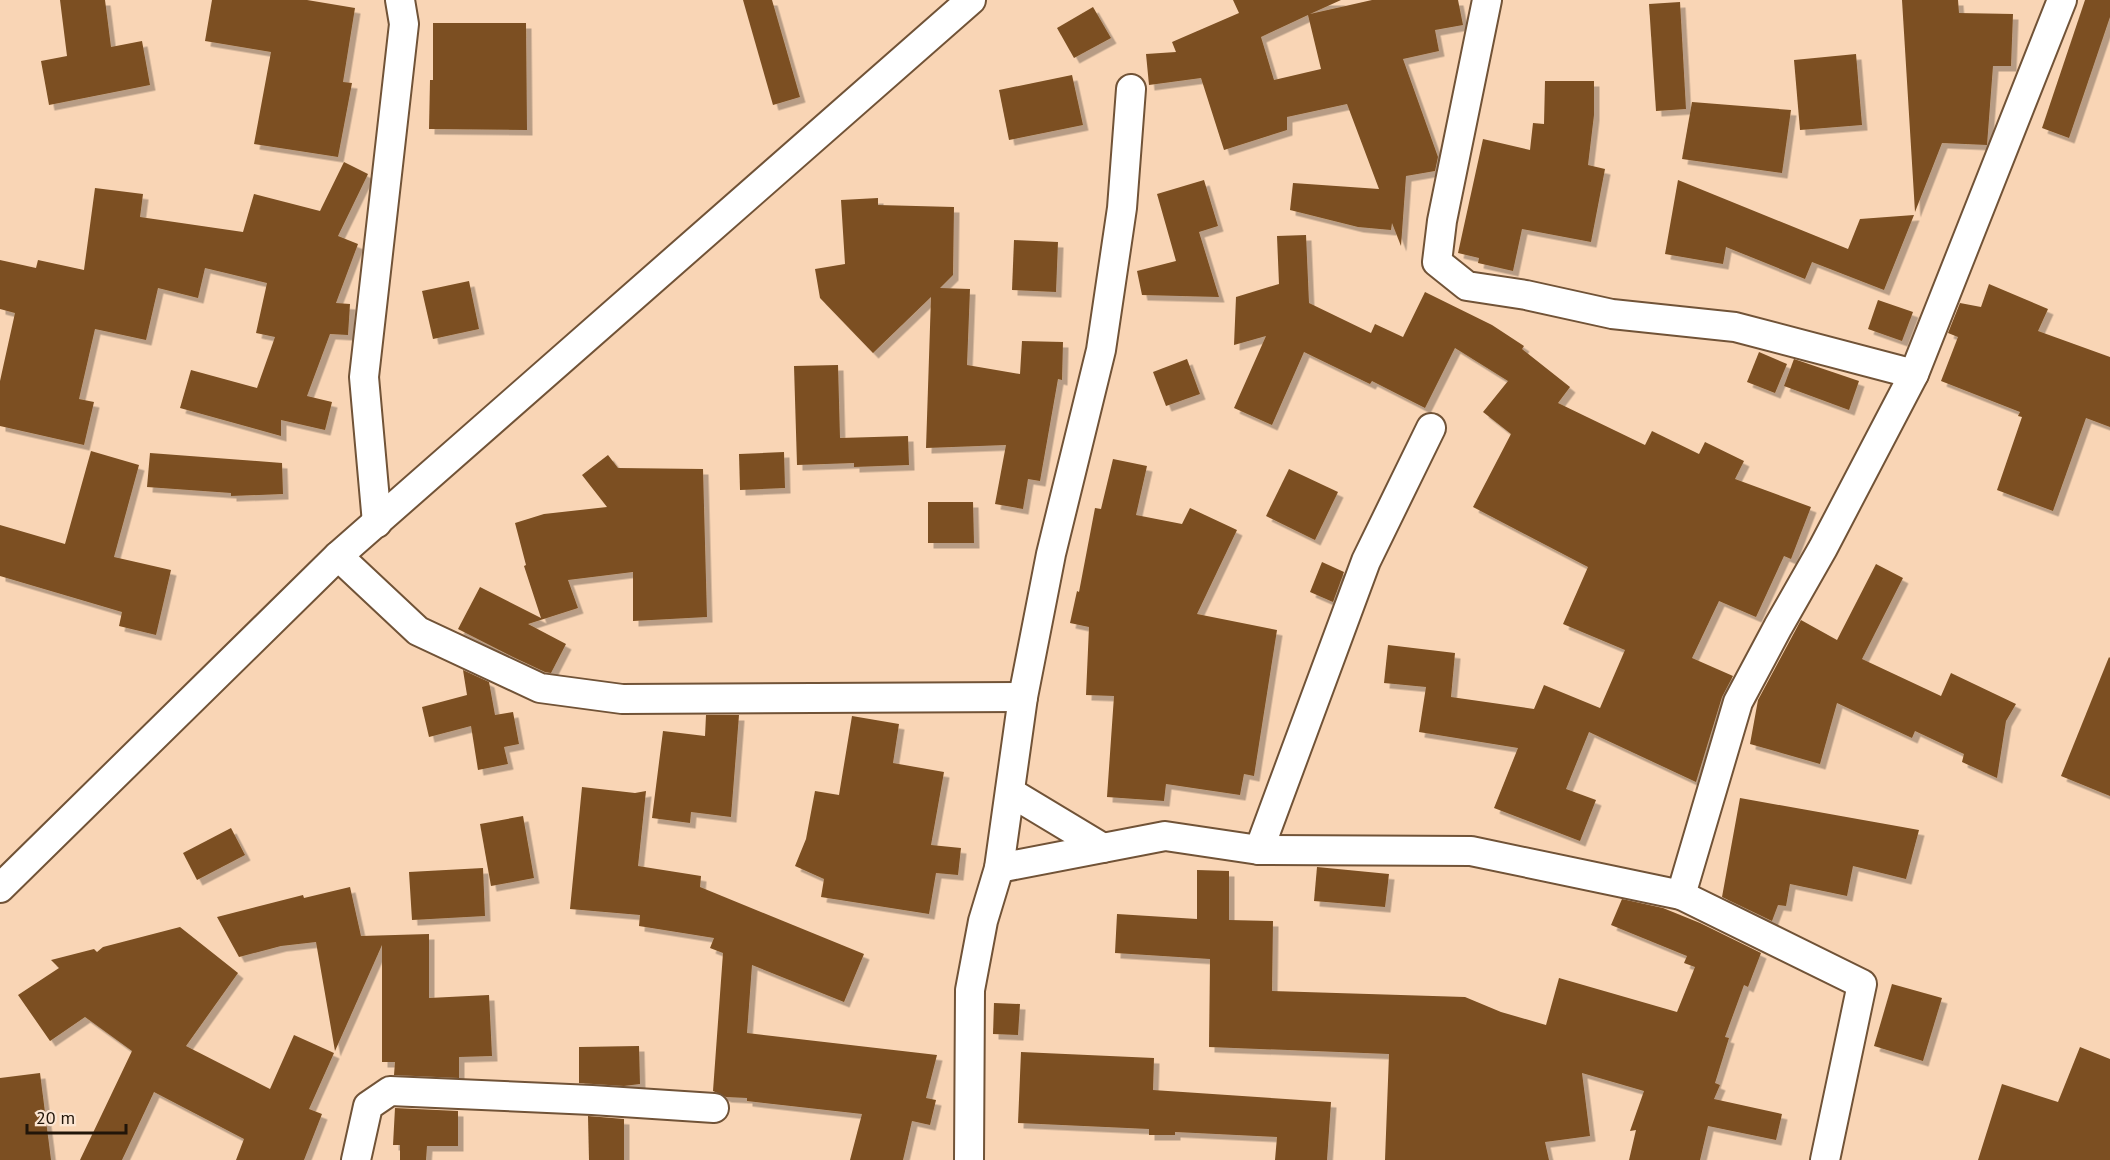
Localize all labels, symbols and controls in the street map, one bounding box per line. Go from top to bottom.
scale bar [27,1097,126,1135]
text: 20 m [36,1106,75,1129]

